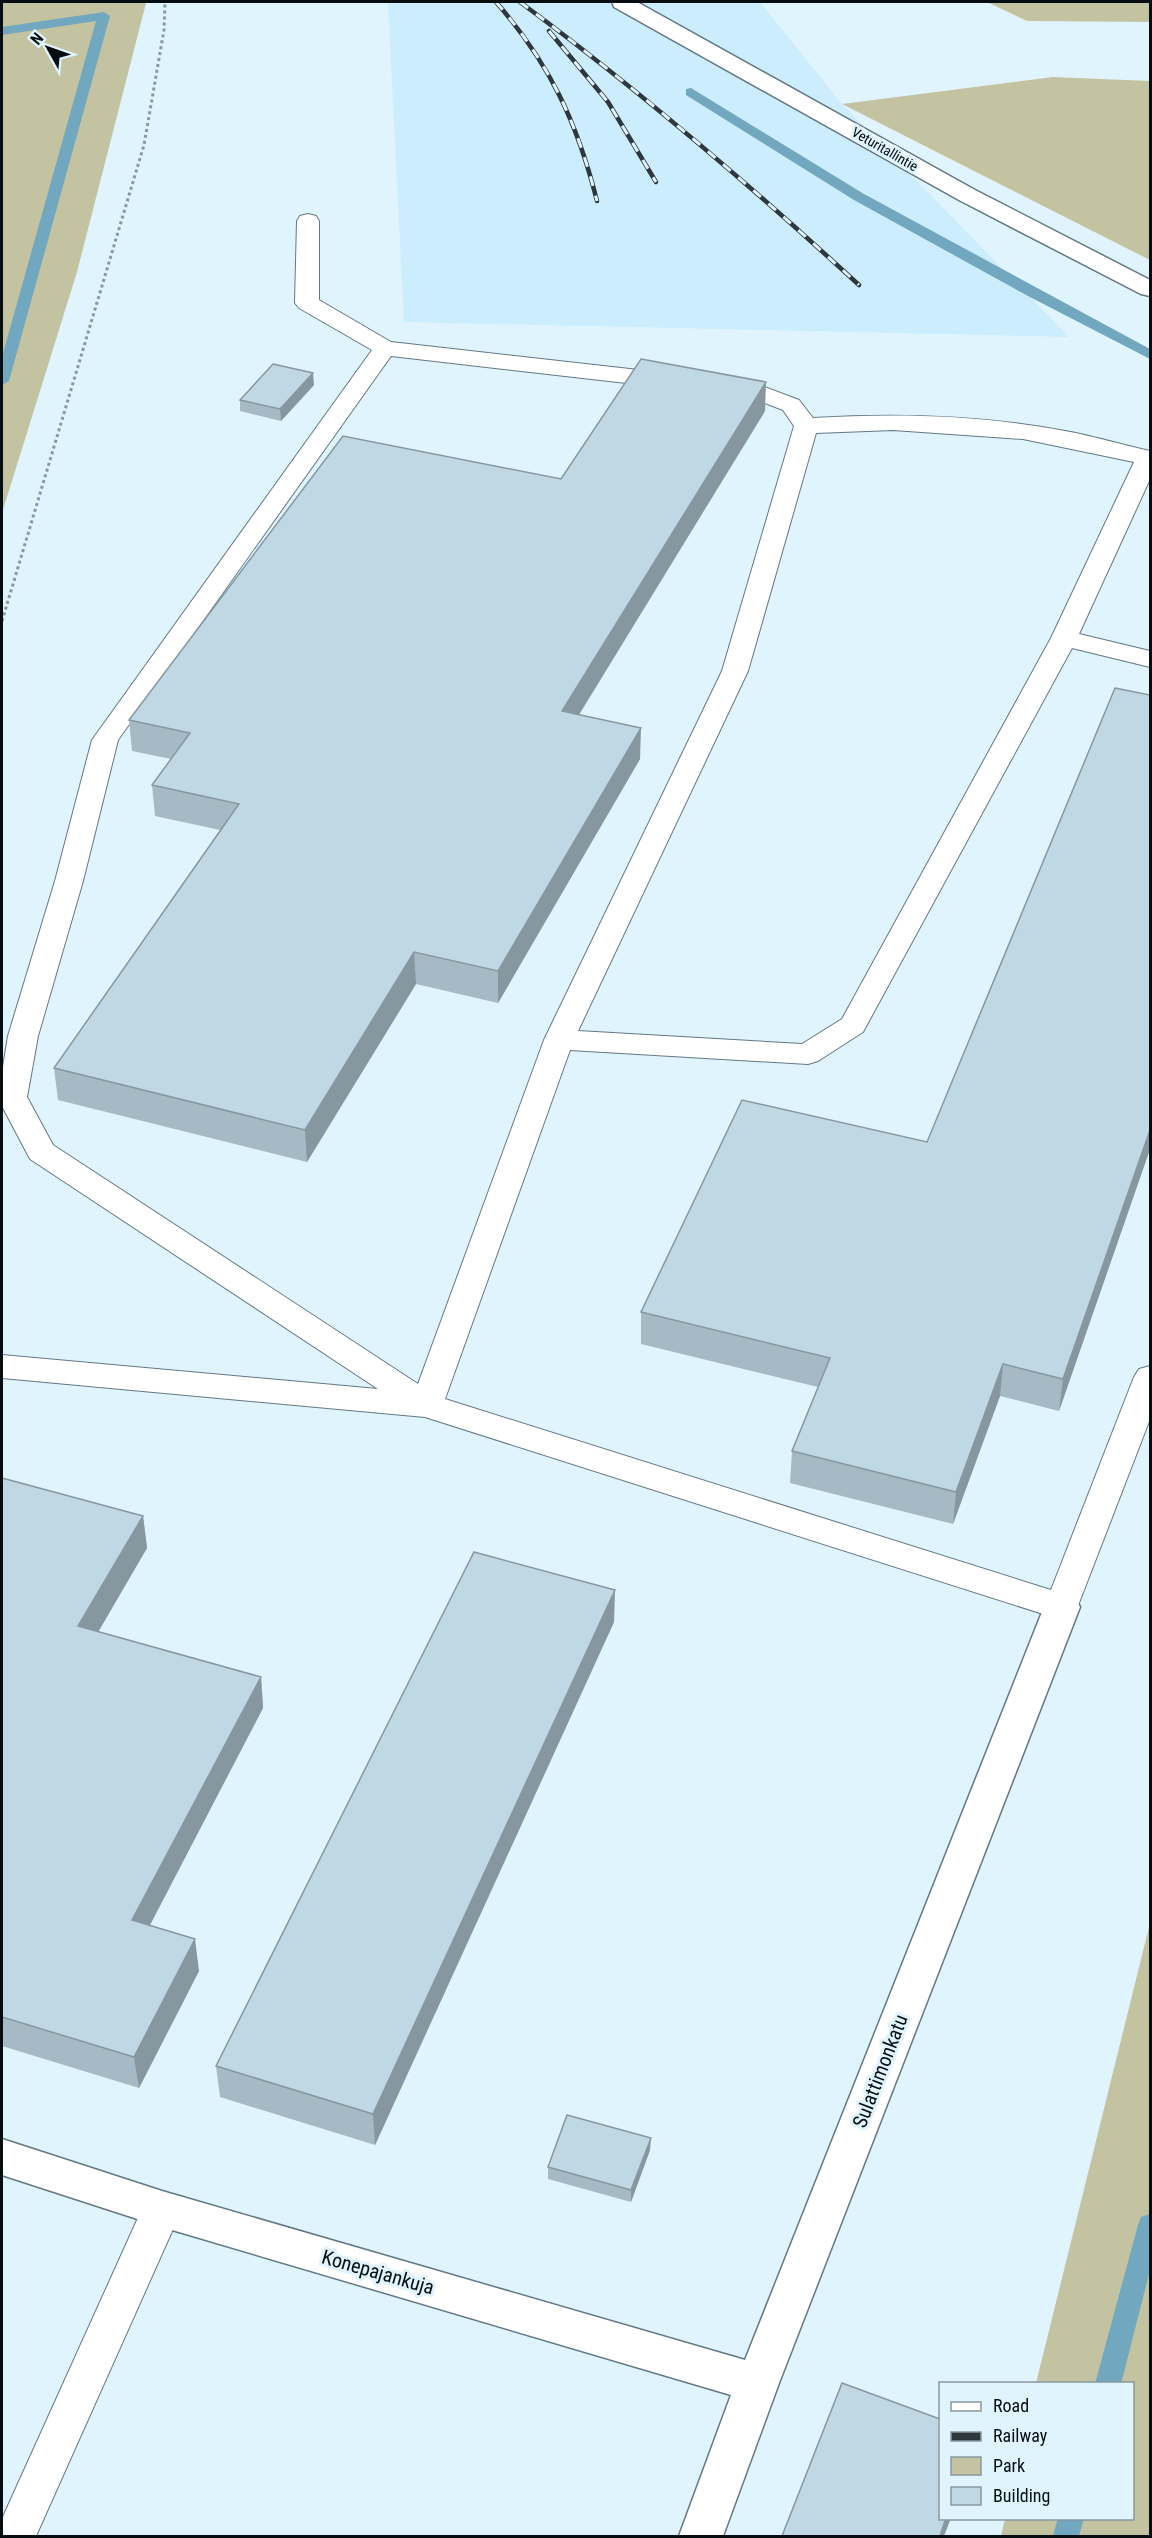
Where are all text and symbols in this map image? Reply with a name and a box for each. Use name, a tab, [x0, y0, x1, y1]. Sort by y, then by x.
north arrow	[18, 18, 78, 78]
text: N	[26, 29, 47, 49]
street label: Veturitallintie	[849, 124, 921, 175]
street label: Sulattimonkatu	[847, 2011, 913, 2131]
street label: Konepajankuja	[319, 2245, 437, 2299]
legend	[939, 2382, 1134, 2520]
text: Road	[993, 2395, 1029, 2416]
text: Railway	[993, 2425, 1048, 2446]
text: Park	[993, 2455, 1025, 2476]
text: Building	[993, 2485, 1050, 2506]

